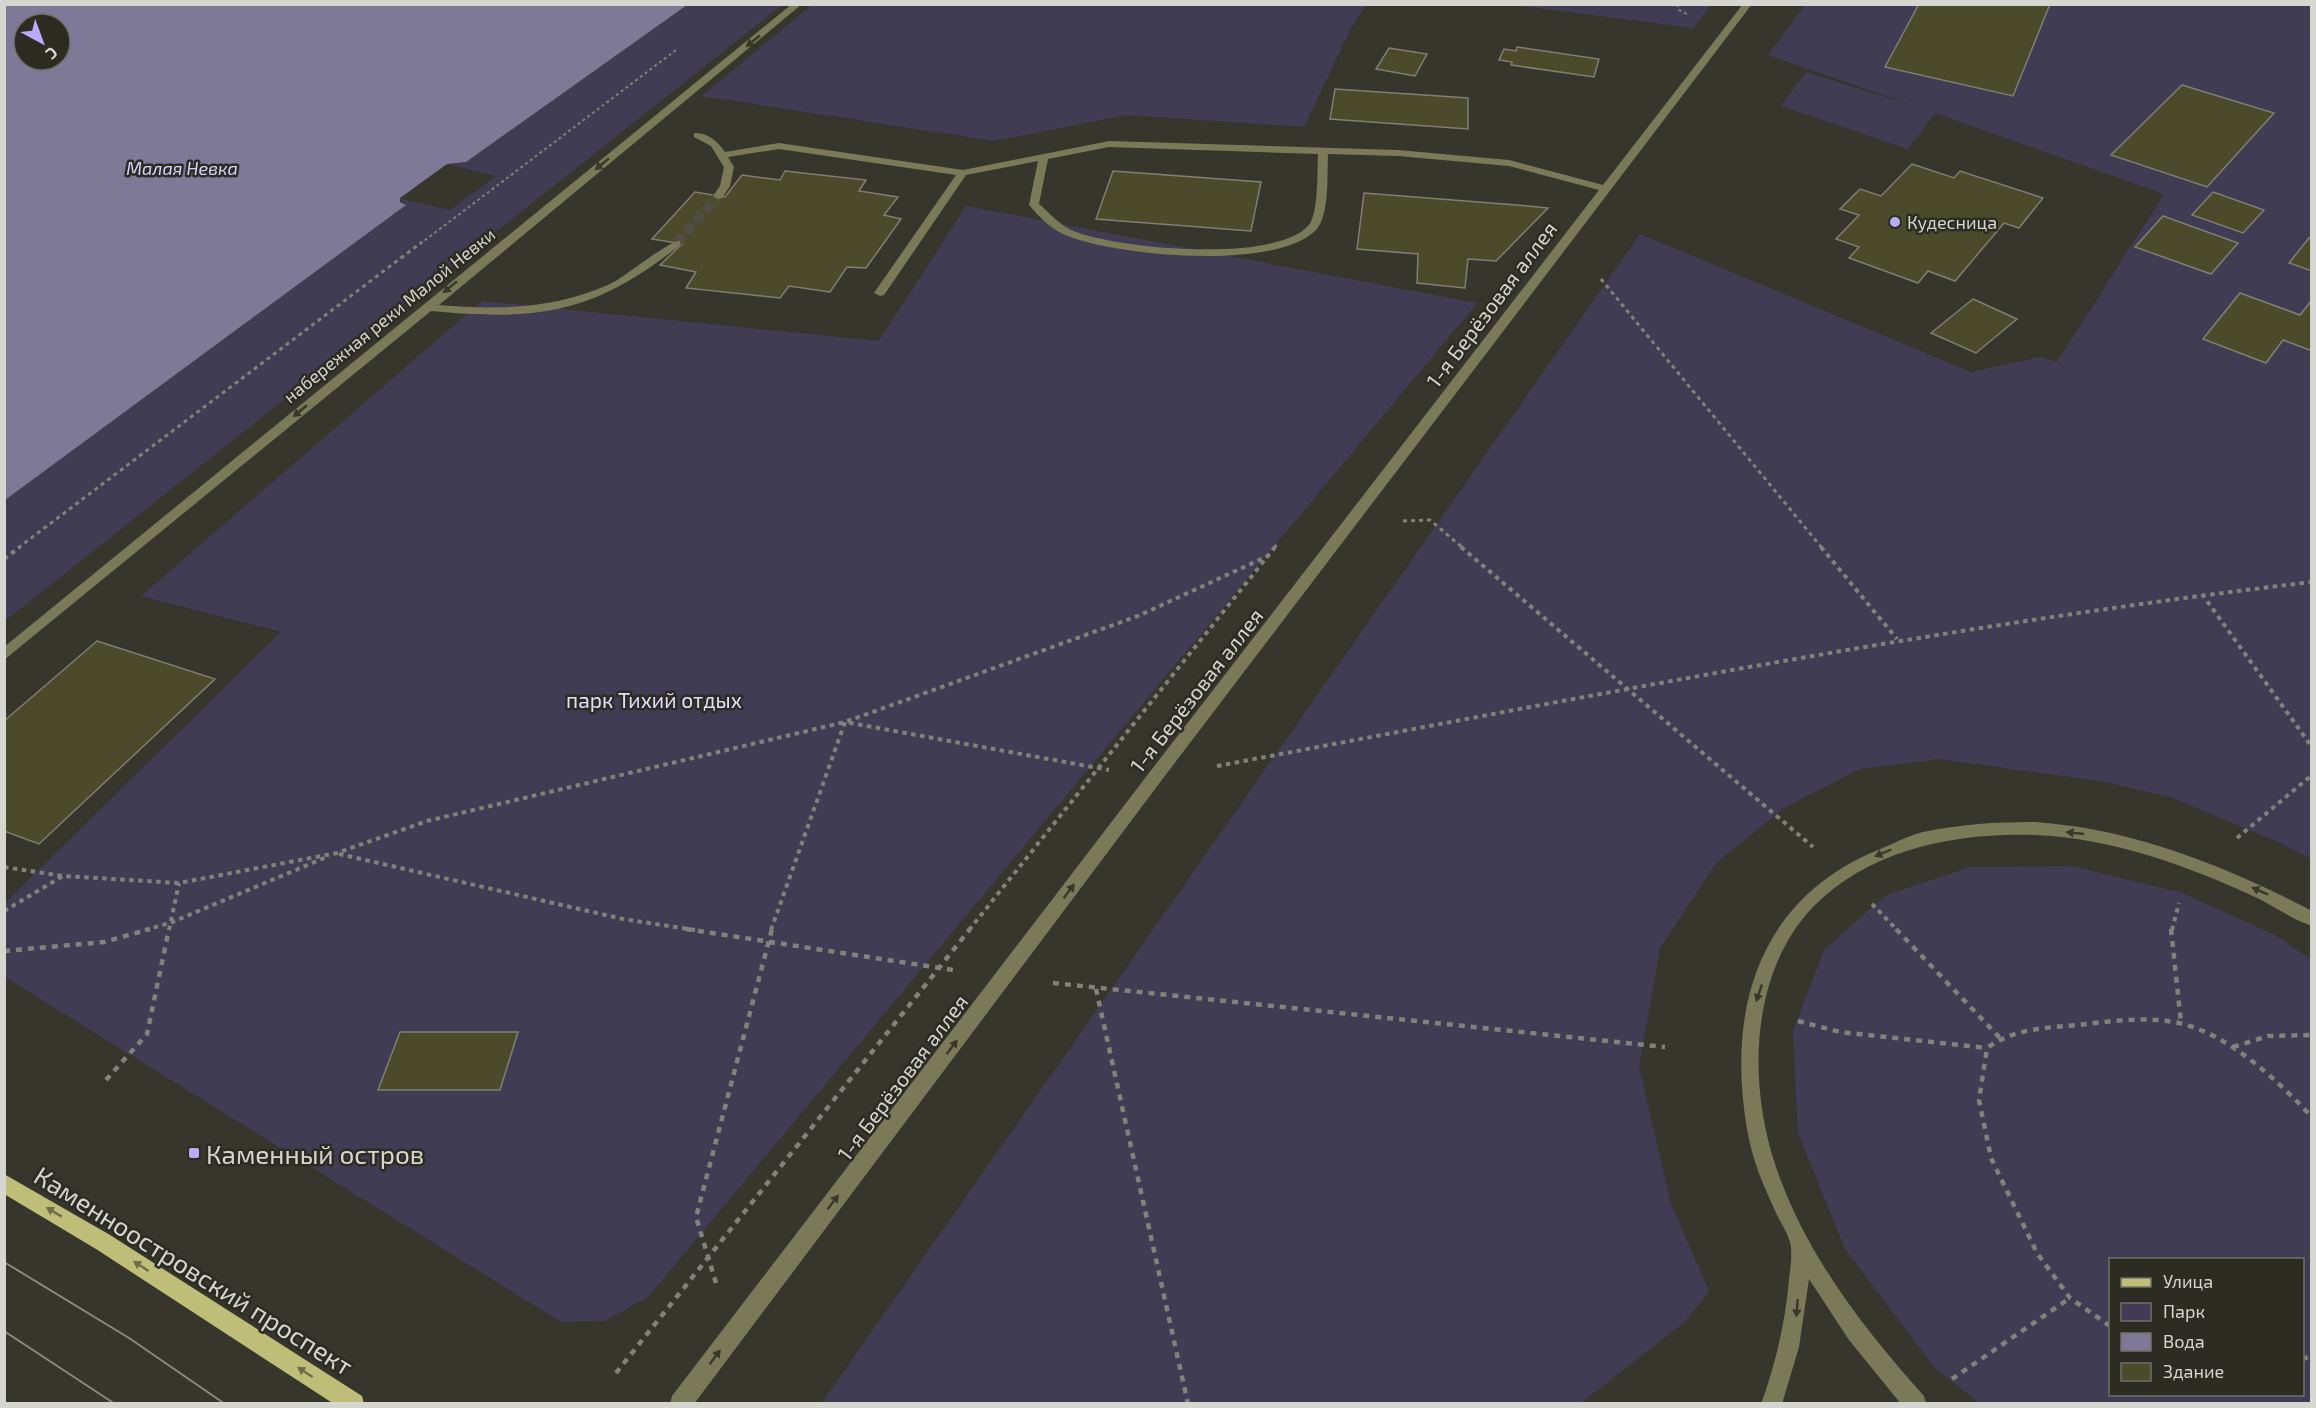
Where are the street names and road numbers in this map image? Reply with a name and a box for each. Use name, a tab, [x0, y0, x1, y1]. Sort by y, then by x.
street label: 1-я Берёзовая аллея	[1421, 216, 1561, 392]
street label: набережная реки Малой Невки	[279, 223, 499, 407]
street label: 1-я Берёзовая аллея	[1124, 603, 1268, 777]
street label: 1-я Берёзовая аллея	[832, 989, 972, 1165]
street label: Каменноостровский проспект	[29, 1159, 359, 1381]

